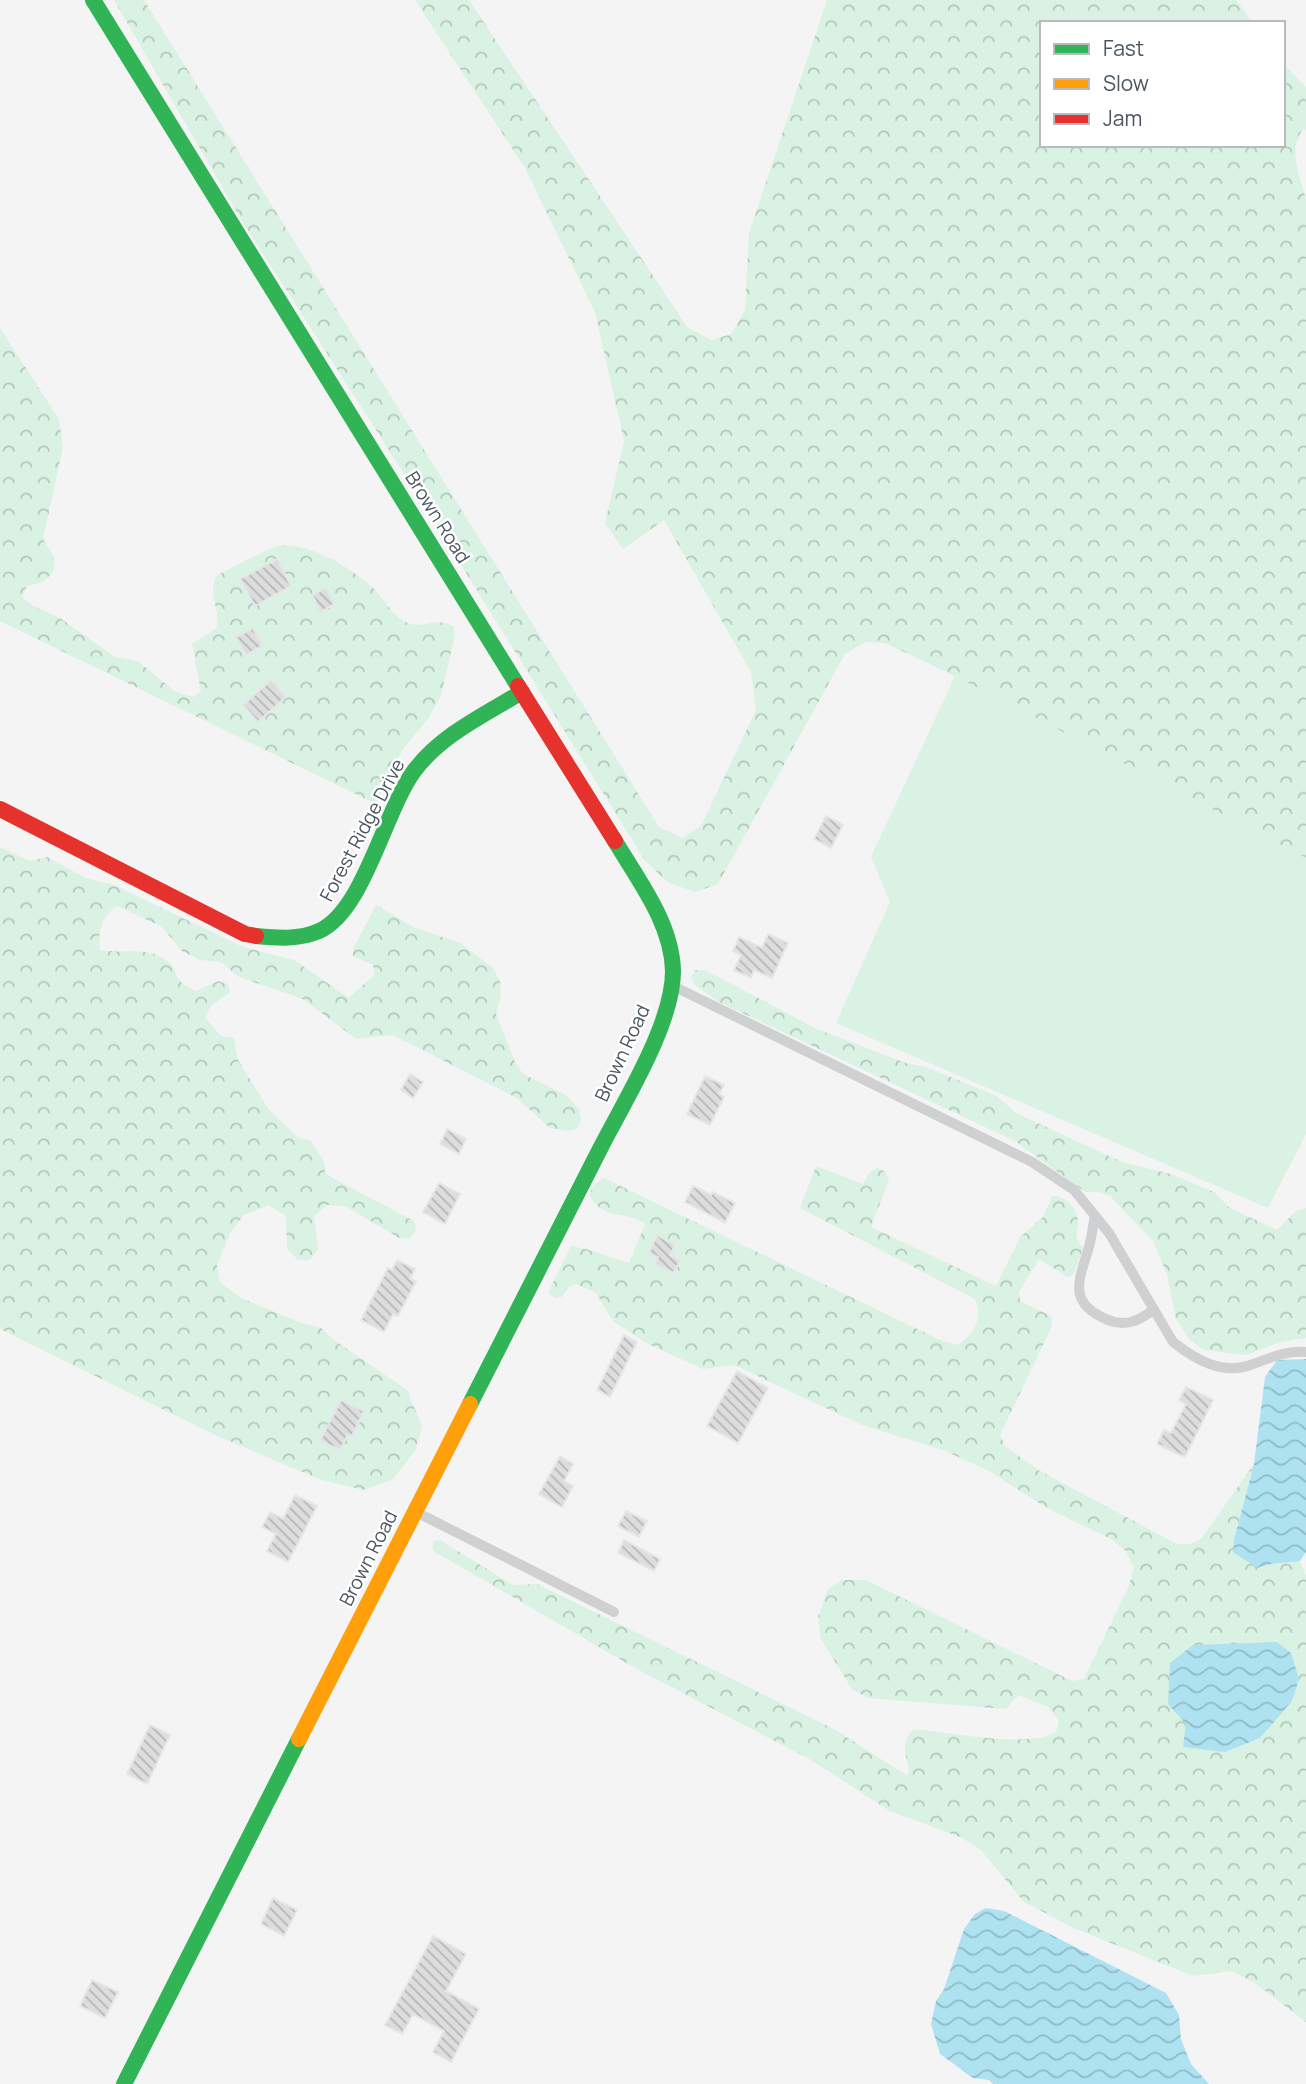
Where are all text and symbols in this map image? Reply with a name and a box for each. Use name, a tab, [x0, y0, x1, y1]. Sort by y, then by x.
legend	[1040, 21, 1285, 147]
text: Fast	[1103, 34, 1144, 62]
text: Slow	[1103, 69, 1149, 97]
text: Jam	[1103, 104, 1142, 132]
street label: Brown Road	[399, 466, 477, 568]
street label: Forest Ridge Drive	[313, 754, 411, 906]
street label: Brown Road	[588, 1000, 656, 1106]
street label: Brown Road	[333, 1506, 403, 1610]

